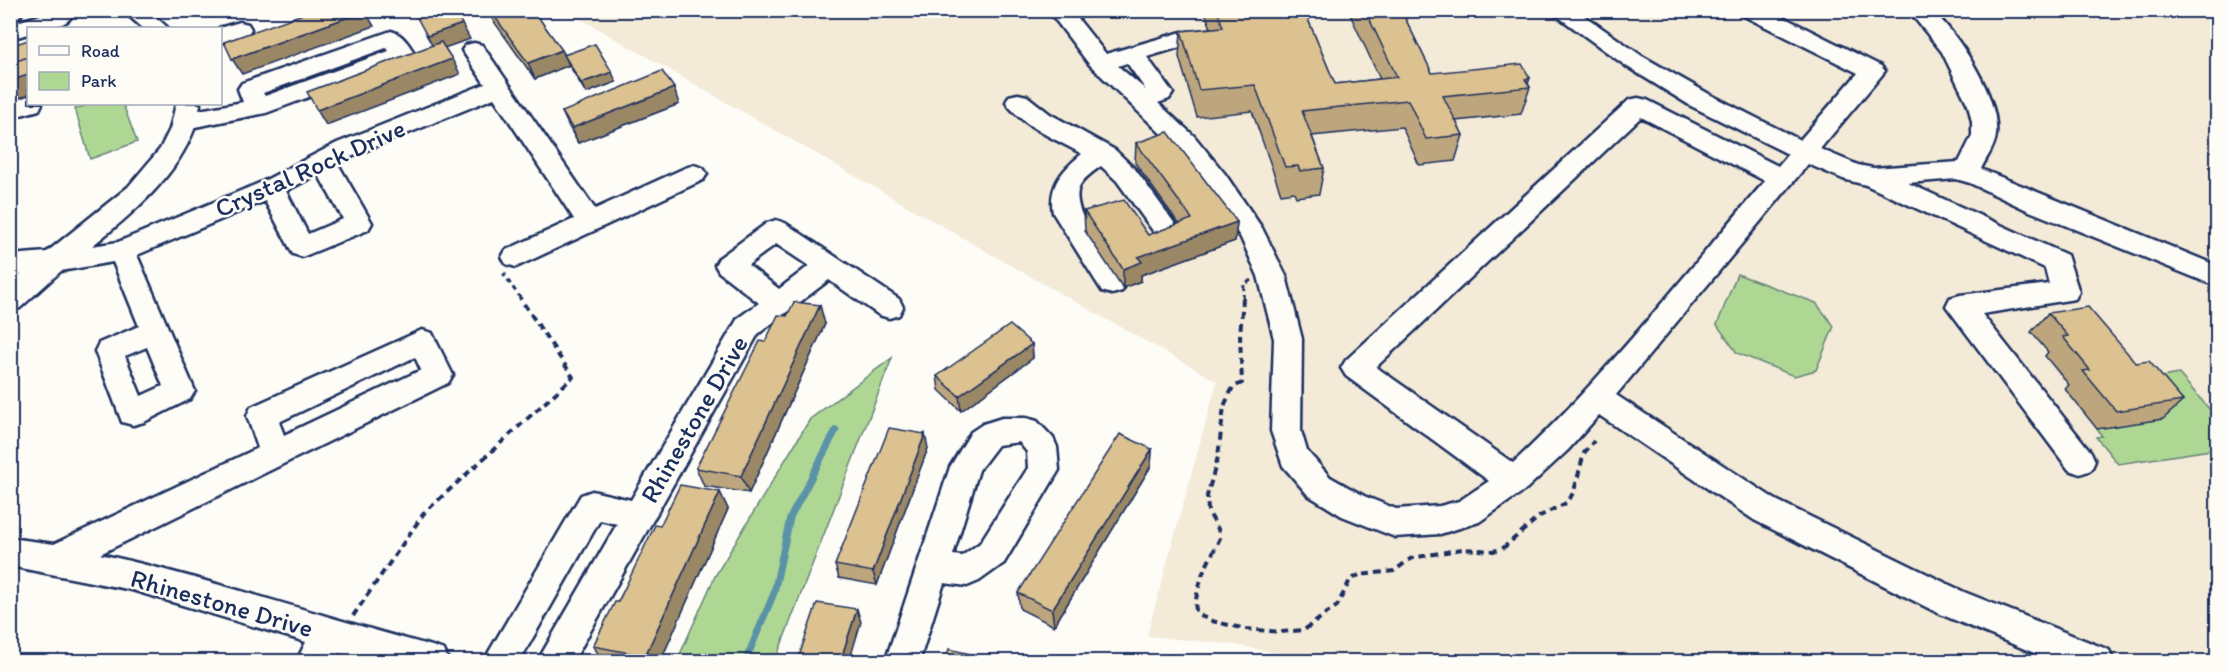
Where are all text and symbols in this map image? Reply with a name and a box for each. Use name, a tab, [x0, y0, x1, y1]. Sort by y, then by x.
legend	[27, 27, 222, 105]
text: Road	[81, 40, 120, 62]
text: Park	[81, 70, 116, 92]
street label: Crystal Rock Drive	[210, 112, 410, 224]
street label: Rhinestone Drive	[633, 330, 755, 508]
street label: Rhinestone Drive	[127, 562, 317, 644]

